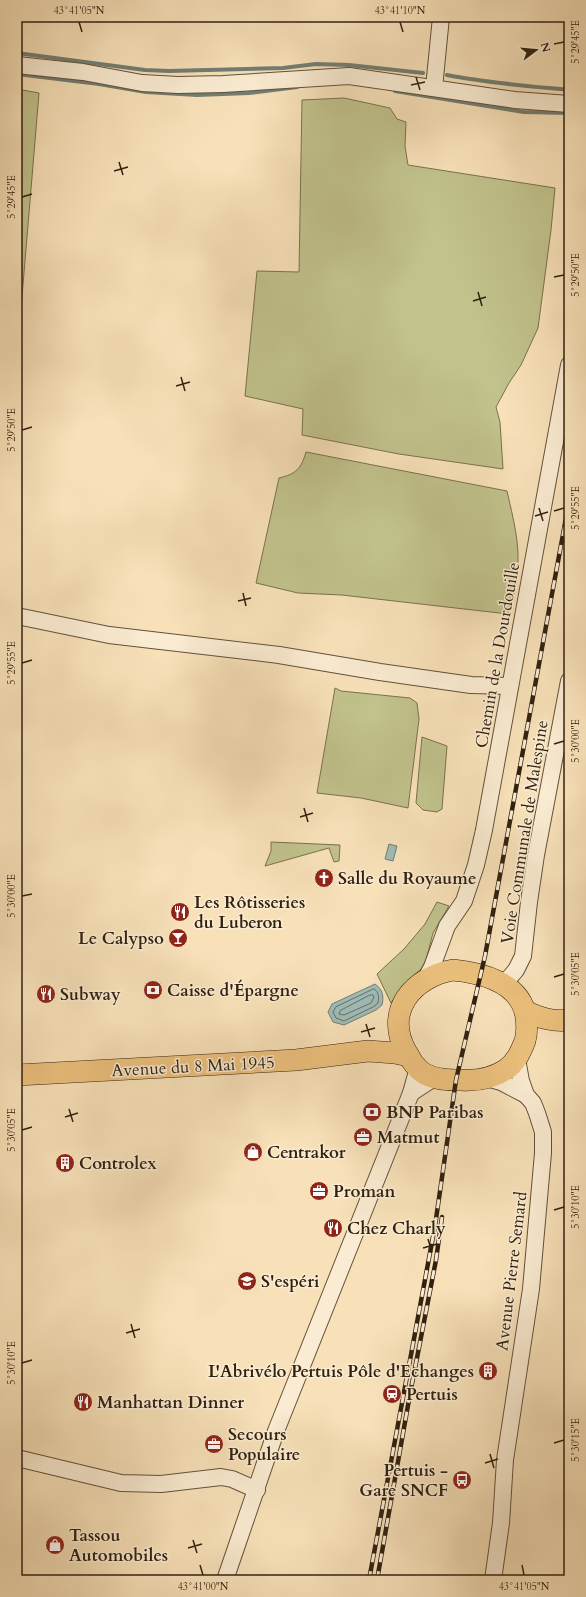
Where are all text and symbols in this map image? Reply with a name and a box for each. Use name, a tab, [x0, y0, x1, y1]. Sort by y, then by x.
text: 43°41'05"N	[54, 4, 105, 18]
text: 43°41'10"N	[375, 4, 426, 18]
text: 5°29'45"E	[569, 20, 583, 64]
north arrow	[516, 30, 556, 70]
text: N	[537, 41, 554, 54]
text: 5°29'45"E	[5, 175, 19, 219]
text: 5°29'50"E	[569, 253, 583, 297]
text: 5°29'50"E	[5, 408, 19, 452]
text: 5°29'55"E	[569, 486, 583, 530]
street label: Chemin de la Dourdouille	[470, 560, 525, 750]
text: 5°29'55"E	[5, 641, 19, 685]
street label: Voie Communale de Malespine	[495, 719, 554, 946]
text: 5°30'00"E	[569, 719, 583, 763]
church icon: Salle du Royaume	[313, 867, 335, 889]
place label: Salle du Royaume	[338, 867, 476, 890]
text: 5°30'00"E	[5, 874, 19, 918]
place label: Les Rôtisseries du Luberon	[194, 891, 305, 934]
restaurant icon: Les Rôtisseries du Luberon	[169, 901, 191, 923]
place label: Le Calypso	[78, 927, 164, 950]
bar icon: Le Calypso	[167, 927, 189, 949]
text: 5°30'05"E	[569, 952, 583, 996]
bank icon: Caisse d'Épargne	[142, 979, 164, 1001]
place label: Caisse d'Épargne	[167, 979, 299, 1002]
restaurant icon: Subway	[35, 983, 57, 1005]
place label: Subway	[60, 983, 121, 1006]
street label: Avenue du 8 Mai 1945	[111, 1051, 275, 1082]
bank icon: BNP Paribas	[361, 1101, 383, 1123]
place label: BNP Paribas	[386, 1101, 484, 1124]
text: 5°30'05"E	[5, 1108, 19, 1152]
office icon: Matmut	[352, 1126, 374, 1148]
place label: Matmut	[377, 1126, 439, 1149]
shop icon: Centrakor	[242, 1141, 264, 1163]
place label: Centrakor	[267, 1141, 346, 1164]
building icon: Controlex	[54, 1152, 76, 1174]
place label: Controlex	[79, 1152, 157, 1175]
office icon: Proman	[308, 1180, 330, 1202]
place label: Proman	[333, 1180, 395, 1203]
text: 5°30'10"E	[569, 1185, 583, 1229]
street label: Avenue Pierre Semard	[490, 1190, 533, 1352]
restaurant icon: Chez Charly	[322, 1217, 344, 1239]
place label: Chez Charly	[347, 1217, 446, 1240]
school or university icon: S'espéri	[236, 1270, 258, 1292]
place label: S'espéri	[261, 1270, 320, 1293]
text: 5°30'10"E	[5, 1341, 19, 1385]
place label: L'Abrivélo Pertuis Pôle d'Echanges	[208, 1360, 474, 1383]
building icon: L'Abrivélo Pertuis Pôle d'Echanges	[477, 1360, 499, 1382]
station icon: Pertuis	[381, 1383, 403, 1405]
place label: Pertuis	[406, 1383, 458, 1406]
restaurant icon: Manhattan Dinner	[72, 1391, 94, 1413]
place label: Manhattan Dinner	[97, 1391, 244, 1414]
text: 5°30'15"E	[569, 1418, 583, 1462]
place label: Secours Populaire	[228, 1423, 300, 1466]
office icon: Secours Populaire	[203, 1433, 225, 1455]
place label: Pertuis - Gare SNCF	[359, 1459, 448, 1502]
bus stop icon: Pertuis - Gare SNCF	[451, 1469, 473, 1491]
place label: Tassou Automobiles	[69, 1524, 168, 1567]
shop icon: Tassou Automobiles	[44, 1534, 66, 1556]
text: 43°41'00"N	[178, 1580, 229, 1594]
text: 43°41'05"N	[499, 1580, 550, 1594]

